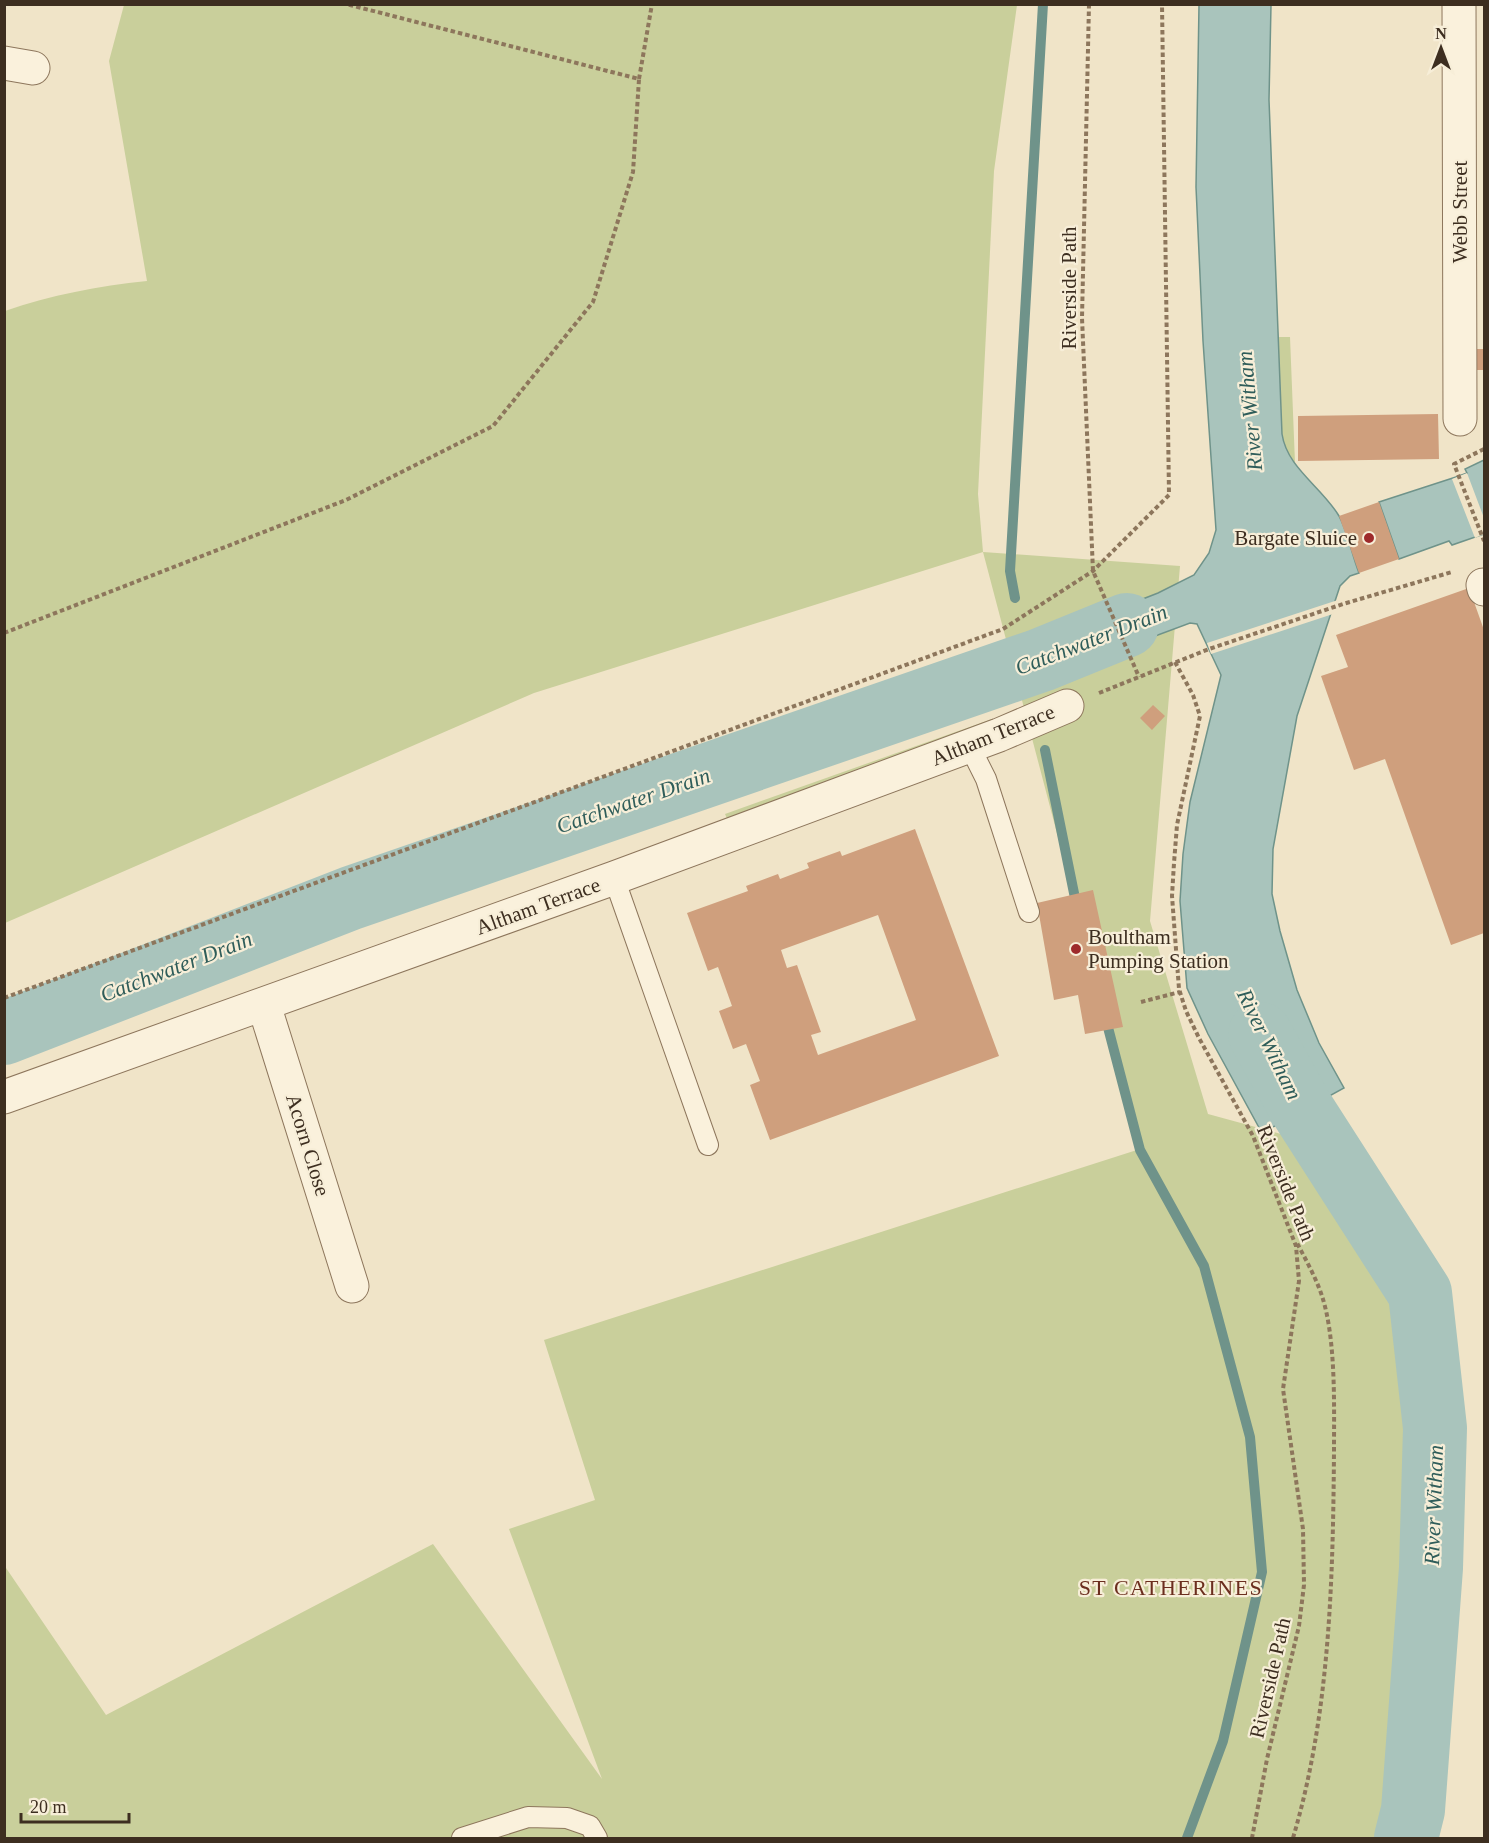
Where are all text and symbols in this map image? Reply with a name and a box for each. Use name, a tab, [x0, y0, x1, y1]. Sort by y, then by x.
north arrow	[1411, 18, 1471, 78]
text: N	[1435, 25, 1447, 42]
street label: Webb Street	[1448, 160, 1472, 263]
street label: Riverside Path	[1057, 226, 1081, 350]
water label: River Witham	[1232, 350, 1267, 473]
place label: Bargate Sluice	[1234, 526, 1357, 550]
marker: Bargate Sluice	[1362, 531, 1376, 545]
water label: Catchwater Drain	[1012, 599, 1171, 680]
street label: Altham Terrace	[928, 699, 1058, 771]
water label: Catchwater Drain	[553, 762, 713, 838]
street label: Altham Terrace	[473, 872, 603, 940]
place label: Boultham Pumping Station	[1088, 925, 1229, 973]
water label: Catchwater Drain	[97, 926, 256, 1007]
marker: Boultham Pumping Station	[1069, 942, 1083, 956]
water label: River Witham	[1231, 984, 1307, 1104]
street label: Acorn Close	[281, 1091, 335, 1199]
street label: Riverside Path	[1252, 1121, 1320, 1245]
water label: River Witham	[1419, 1444, 1448, 1567]
district label: ST CATHERINES	[1079, 1575, 1263, 1600]
street label: Riverside Path	[1244, 1615, 1296, 1741]
scale bar	[21, 1786, 129, 1824]
text: 20 m	[30, 1797, 67, 1817]

